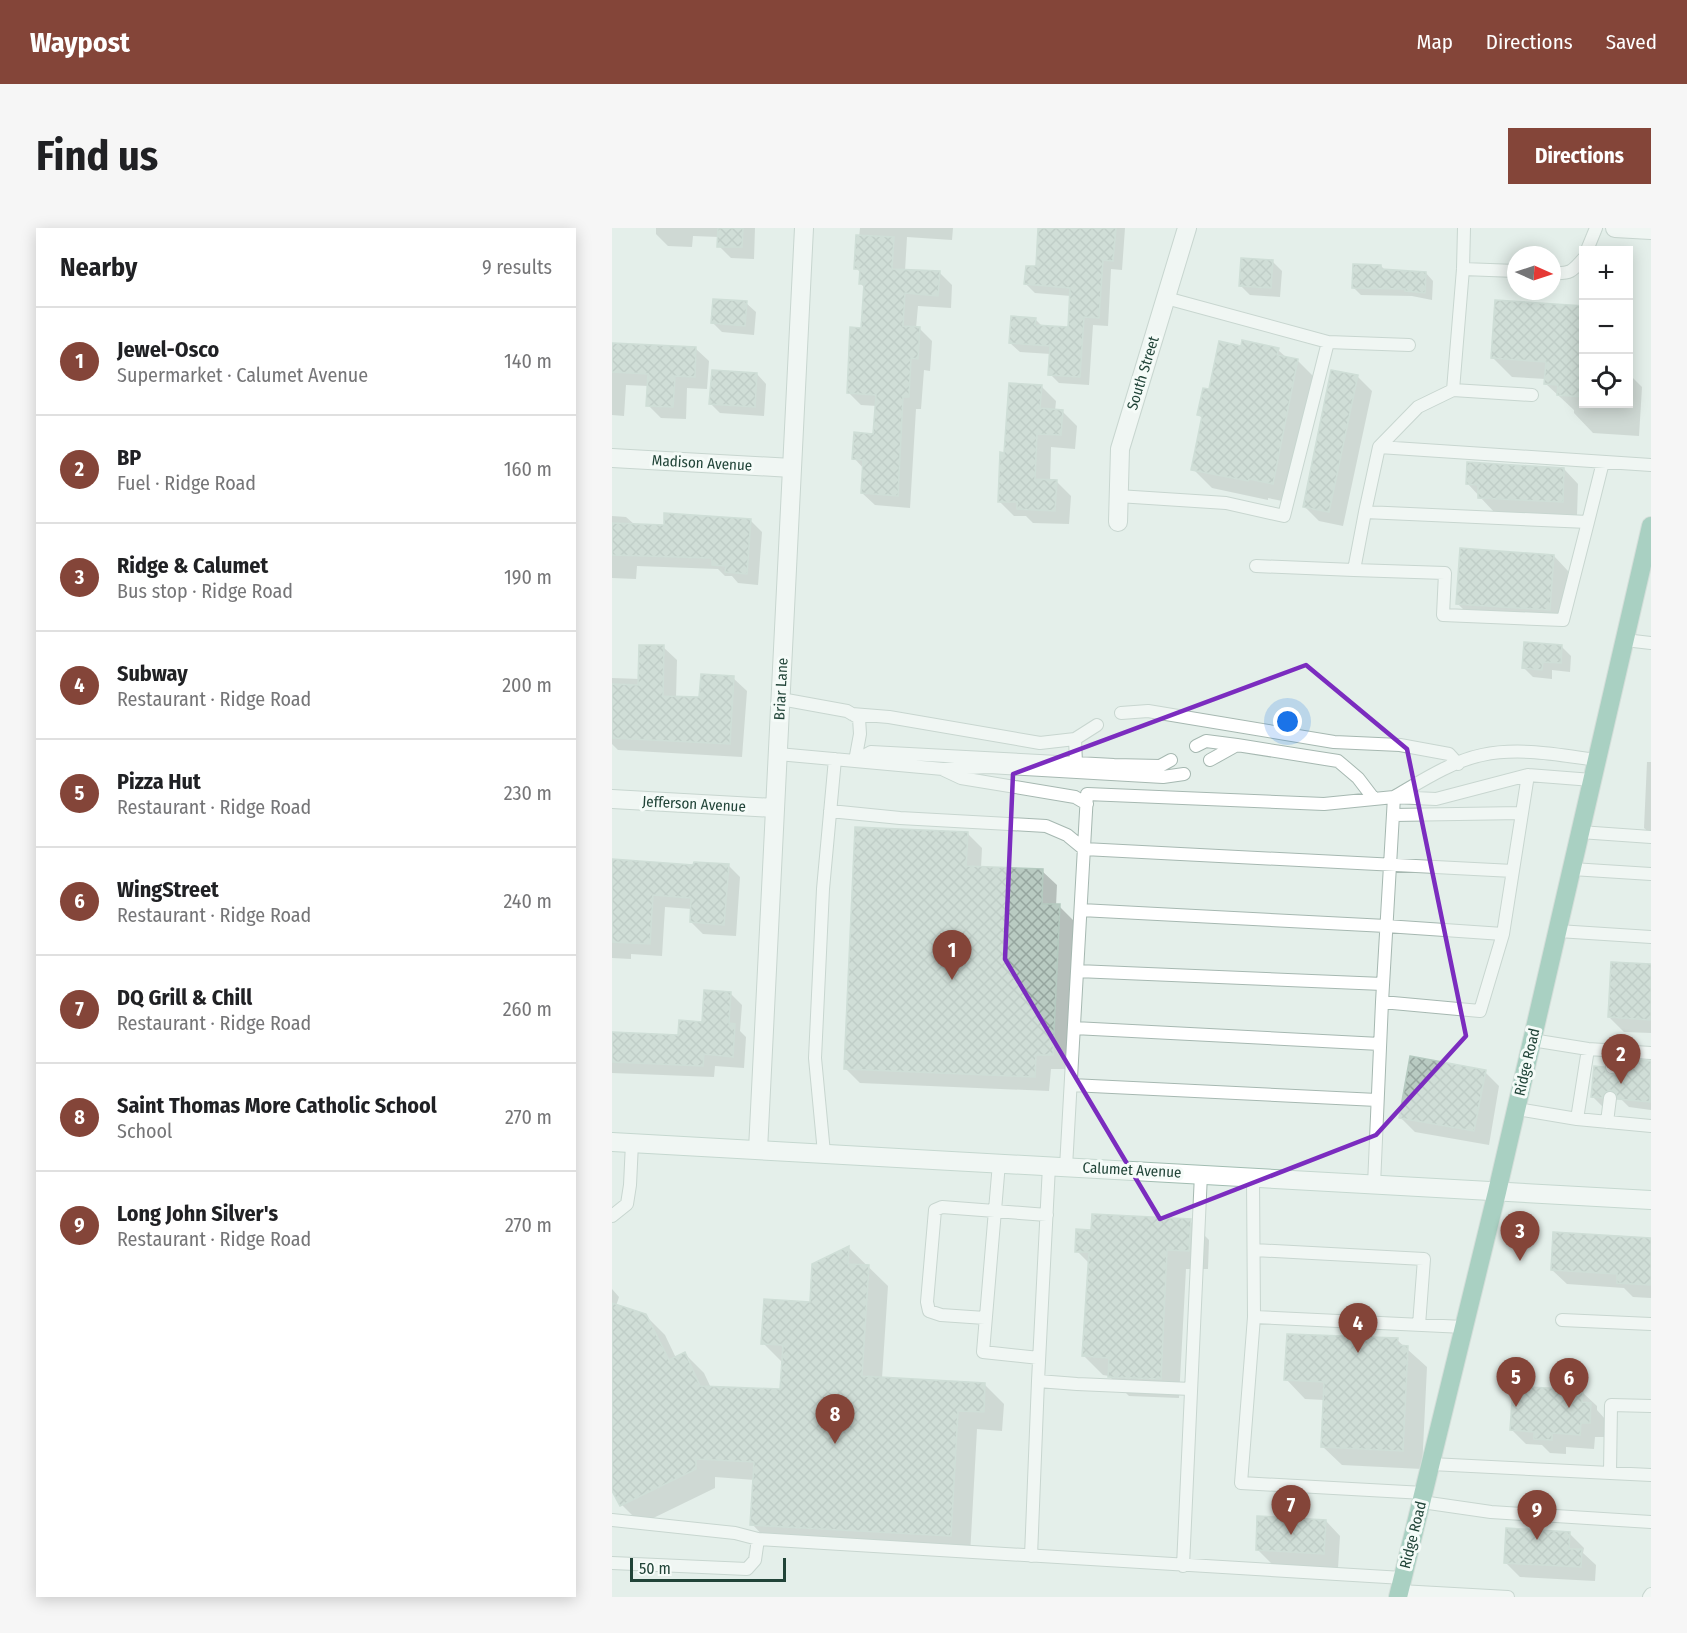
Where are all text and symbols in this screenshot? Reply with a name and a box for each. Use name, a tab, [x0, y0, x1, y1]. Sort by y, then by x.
text: Waypost	[30, 26, 130, 59]
text: Map	[1416, 29, 1453, 55]
text: Directions	[1486, 29, 1573, 55]
text: Saved	[1606, 29, 1657, 55]
button: Directions	[1508, 128, 1651, 184]
text: Find us	[36, 131, 158, 181]
north arrow	[1507, 246, 1561, 300]
map controls	[1579, 246, 1633, 408]
button: +	[1579, 246, 1633, 300]
text: Nearby	[60, 252, 137, 283]
text: 9 results	[482, 255, 552, 279]
button: −	[1579, 300, 1633, 354]
street label: South Street	[1123, 334, 1163, 412]
text: Jewel-Osco	[117, 336, 219, 363]
text: 1	[75, 349, 84, 373]
text: 140 m	[504, 349, 552, 373]
button: locate	[1579, 354, 1633, 408]
text: Supermarket · Calumet Avenue	[117, 363, 368, 387]
text: BP	[117, 444, 141, 471]
street label: Madison Avenue	[651, 451, 753, 475]
text: 2	[75, 457, 84, 481]
text: 160 m	[504, 457, 552, 481]
text: Fuel · Ridge Road	[117, 471, 256, 495]
text: Ridge & Calumet	[117, 552, 268, 579]
text: 3	[75, 565, 84, 589]
text: 190 m	[504, 565, 552, 589]
text: Bus stop · Ridge Road	[117, 579, 293, 603]
street label: Briar Lane	[770, 657, 792, 721]
text: Subway	[117, 660, 188, 687]
text: 4	[74, 673, 85, 697]
text: 200 m	[502, 673, 552, 697]
text: Restaurant · Ridge Road	[117, 687, 311, 711]
your location	[1273, 707, 1302, 736]
text: Pizza Hut	[117, 768, 201, 795]
text: 5	[75, 781, 84, 805]
text: 230 m	[504, 781, 552, 805]
street label: Jefferson Avenue	[642, 792, 746, 816]
text: Restaurant · Ridge Road	[117, 795, 311, 819]
text: WingStreet	[117, 876, 219, 903]
text: 6	[74, 889, 85, 913]
text: 240 m	[503, 889, 552, 913]
text: Restaurant · Ridge Road	[117, 903, 311, 927]
pin: 1	[932, 930, 972, 980]
text: DQ Grill & Chill	[117, 984, 252, 1011]
text: 7	[75, 997, 84, 1021]
text: 260 m	[503, 997, 552, 1021]
text: Restaurant · Ridge Road	[117, 1011, 311, 1035]
street label: Ridge Road	[1510, 1026, 1544, 1098]
pin: 2	[1602, 1034, 1640, 1084]
text: Saint Thomas More Catholic School	[117, 1092, 437, 1119]
text: 8	[74, 1105, 85, 1129]
text: 270 m	[505, 1105, 552, 1129]
text: School	[117, 1119, 172, 1143]
street label: Calumet Avenue	[1082, 1158, 1182, 1182]
text: Long John Silver's	[117, 1200, 278, 1227]
pin: 3	[1500, 1212, 1540, 1261]
text: 9	[74, 1213, 85, 1237]
text: 270 m	[505, 1213, 552, 1237]
text: Restaurant · Ridge Road	[117, 1227, 311, 1251]
pin: 4	[1338, 1304, 1378, 1353]
pin: 5	[1496, 1358, 1536, 1407]
pin: 6	[1550, 1358, 1588, 1408]
pin: 8	[816, 1394, 854, 1444]
pin: 7	[1272, 1486, 1310, 1535]
pin: 9	[1518, 1490, 1556, 1540]
street label: Ridge Road	[1396, 1499, 1430, 1571]
scale bar	[630, 1555, 786, 1582]
text: 50 m	[639, 1559, 671, 1578]

